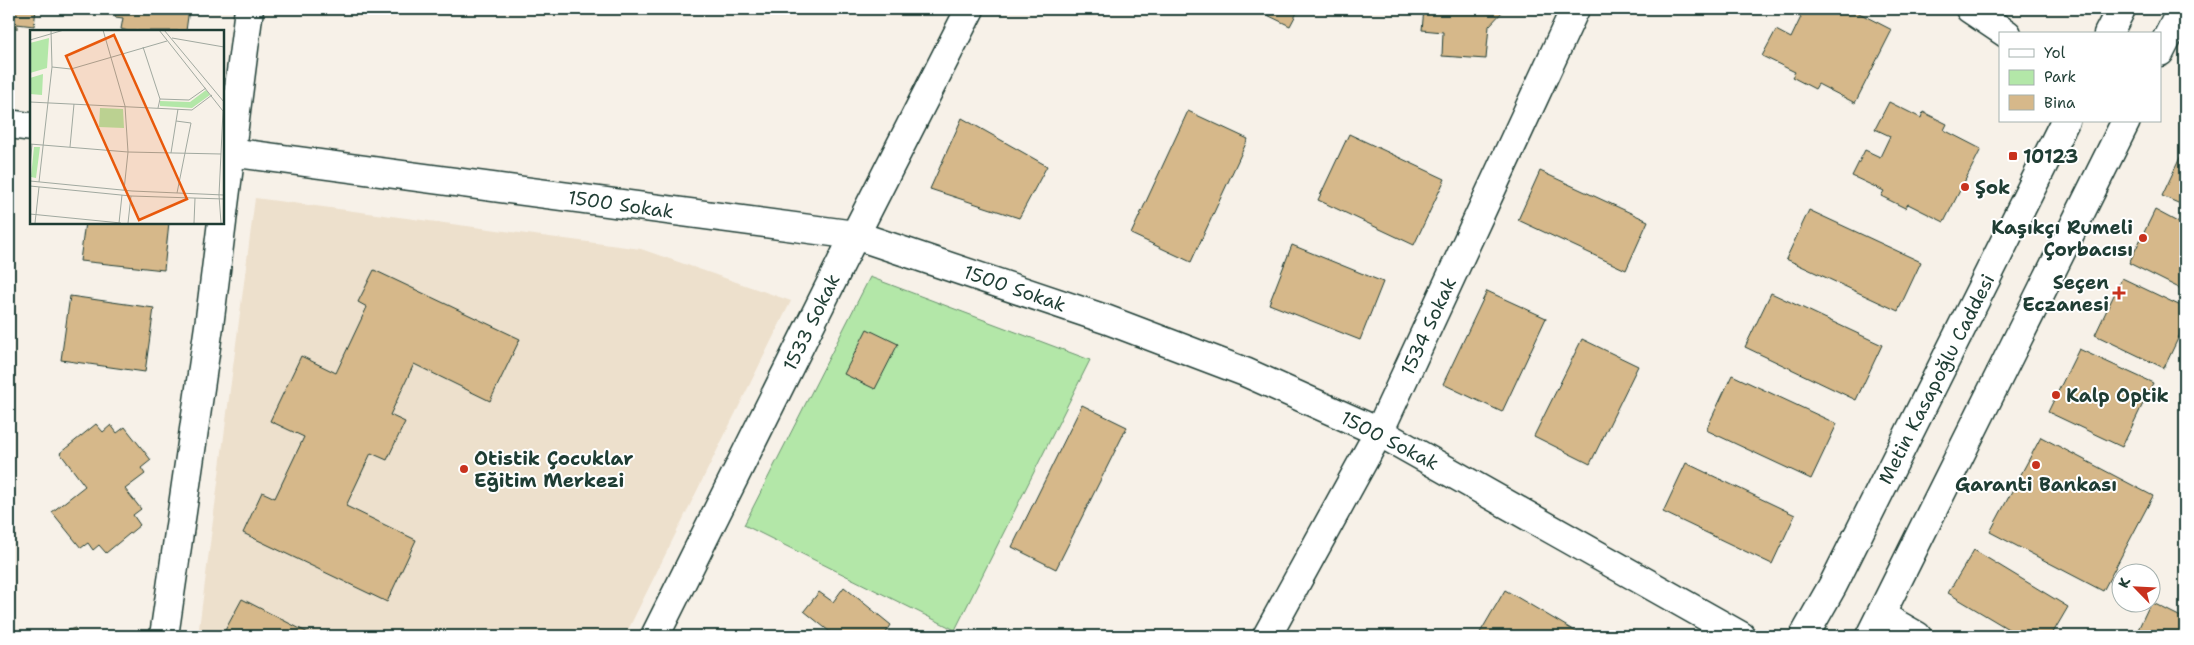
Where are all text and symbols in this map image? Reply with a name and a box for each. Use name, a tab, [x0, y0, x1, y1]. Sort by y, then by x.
inset map	[30, 30, 224, 224]
legend	[1999, 32, 2162, 122]
text: Yol	[2044, 43, 2066, 63]
text: Park	[2044, 67, 2076, 87]
text: Bina	[2044, 93, 2076, 113]
place label: 10123	[2023, 144, 2078, 169]
marker: 10123	[2007, 150, 2019, 162]
place label: Şok	[1975, 175, 2010, 200]
marker: Şok	[1959, 181, 1971, 193]
street label: 1500 Sokak	[566, 185, 676, 224]
place label: Kaşıkçı Rumeli Çorbacısı	[1991, 215, 2133, 262]
marker: Kaşıkçı Rumeli Çorbacısı	[2137, 232, 2149, 244]
street label: 1500 Sokak	[960, 259, 1069, 318]
street label: 1533 Sokak	[777, 269, 846, 375]
street label: Metin Kasapoğlu Caddesi	[1873, 270, 2000, 489]
place label: Seçen Eczanesi	[2022, 270, 2109, 317]
street label: 1534 Sokak	[1395, 273, 1462, 379]
marker: Seçen Eczanesi	[2113, 287, 2125, 299]
place label: Kalp Optik	[2066, 383, 2169, 408]
marker: Kalp Optik	[2050, 389, 2062, 401]
street label: 1500 Sokak	[1337, 405, 1443, 476]
place label: Otistik Çocuklar Eğitim Merkezi	[474, 446, 633, 493]
marker: Garanti Bankası	[2030, 459, 2042, 471]
marker: Otistik Çocuklar Eğitim Merkezi	[458, 463, 470, 475]
place label: Garanti Bankası	[1955, 472, 2117, 497]
north arrow	[2112, 562, 2162, 612]
text: K	[2114, 574, 2134, 591]

